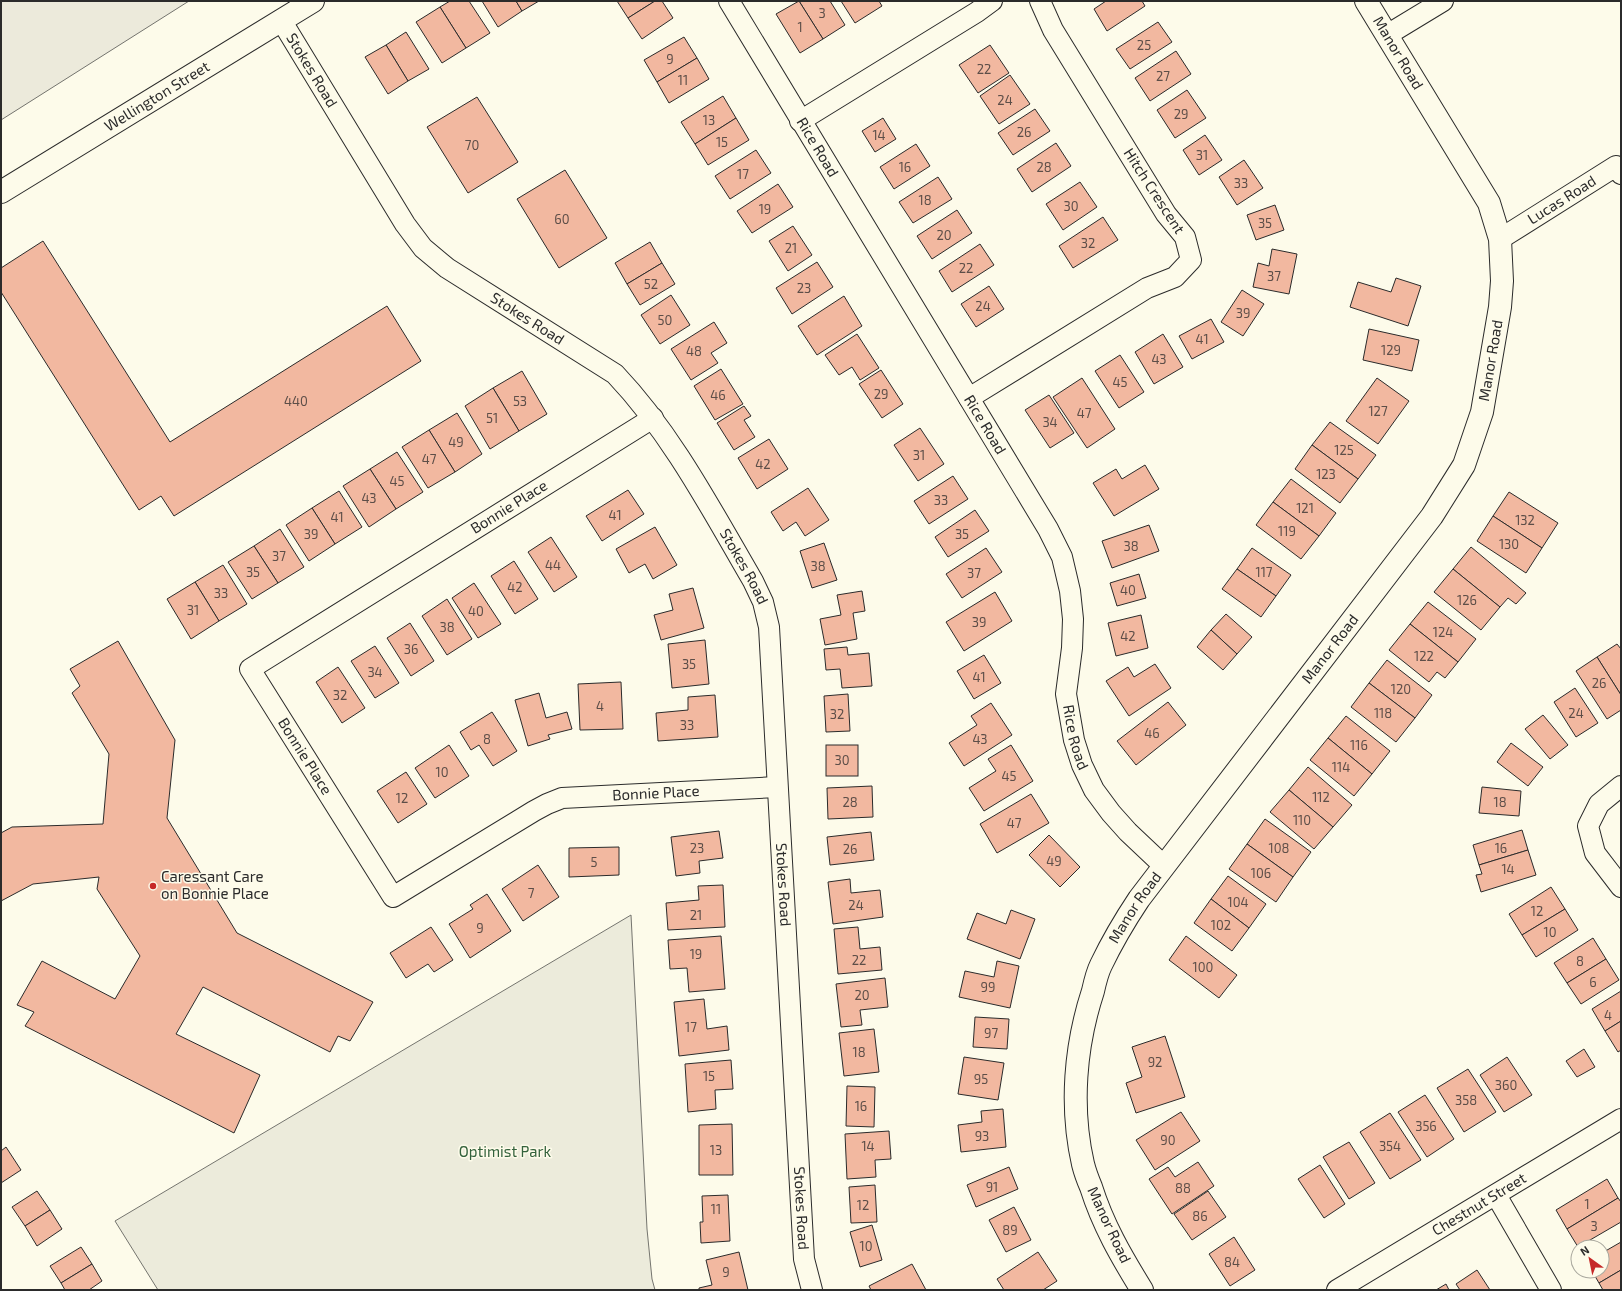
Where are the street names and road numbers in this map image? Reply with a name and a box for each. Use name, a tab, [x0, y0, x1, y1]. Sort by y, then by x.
street label: Manor Road	[1370, 13, 1428, 92]
street label: Stokes Road	[283, 29, 342, 110]
street label: Wellington Street	[101, 56, 213, 135]
street label: Rice Road	[793, 114, 843, 180]
street label: Hitch Crescent	[1120, 144, 1189, 237]
street label: Lucas Road	[1524, 171, 1599, 228]
street label: Stokes Road	[488, 288, 568, 348]
street label: Manor Road	[1474, 318, 1506, 402]
street label: Rice Road	[961, 391, 1011, 457]
street label: Bonnie Place	[467, 475, 550, 537]
street label: Stokes Road	[717, 525, 773, 607]
street label: Manor Road	[1297, 610, 1362, 687]
street label: Rice Road	[1060, 703, 1093, 773]
street label: Bonnie Place	[275, 714, 337, 798]
street label: Bonnie Place	[612, 781, 700, 803]
street label: Stokes Road	[773, 842, 796, 927]
street label: Manor Road	[1104, 868, 1165, 946]
street label: Stokes Road	[791, 1166, 813, 1250]
street label: Chestnut Street	[1428, 1168, 1529, 1239]
street label: Manor Road	[1084, 1184, 1135, 1266]

